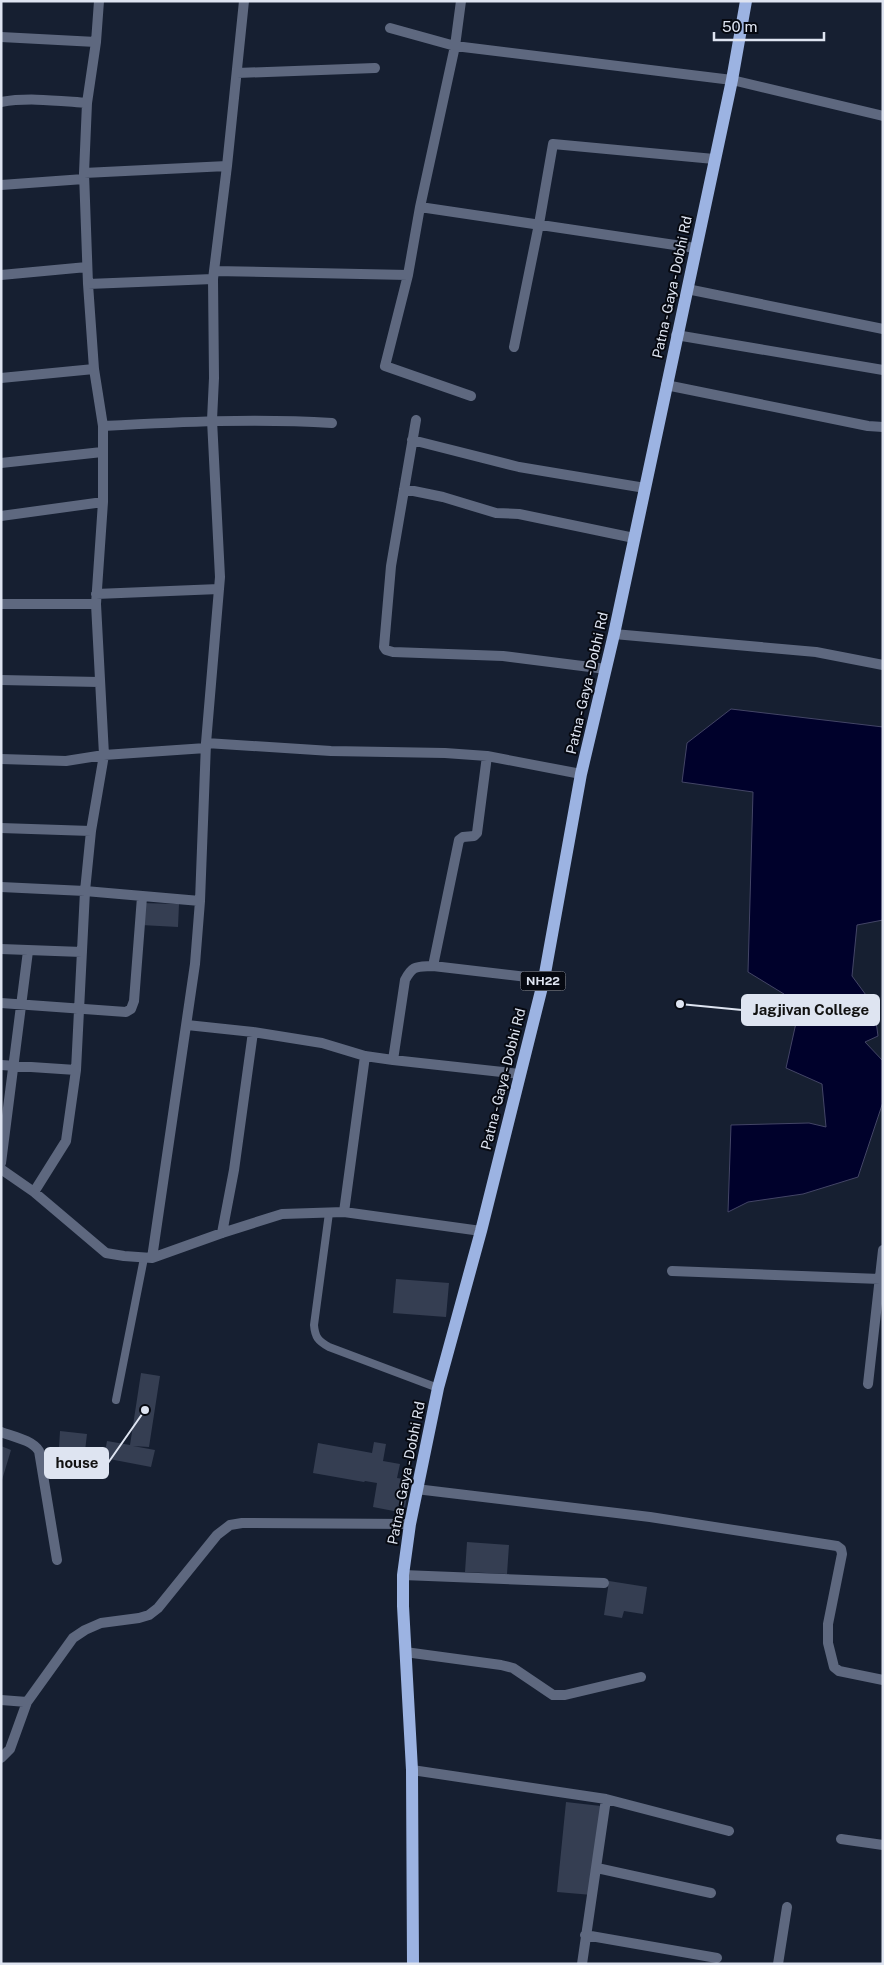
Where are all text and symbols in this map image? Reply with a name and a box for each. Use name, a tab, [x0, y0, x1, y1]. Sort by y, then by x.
scale bar	[714, 10, 824, 42]
text: 50 m	[722, 18, 757, 35]
street label: Patna - Gaya - Dobhi Rd	[649, 214, 695, 360]
street label: Patna - Gaya - Dobhi Rd	[563, 610, 611, 756]
road number: NH22	[520, 971, 566, 990]
callout: Jagjivan College	[742, 995, 879, 1025]
text: Jagjivan College	[753, 1001, 869, 1018]
street label: Patna - Gaya - Dobhi Rd	[478, 1007, 528, 1151]
street label: Patna - Gaya - Dobhi Rd	[384, 1400, 428, 1546]
callout: house	[45, 1448, 108, 1478]
text: house	[56, 1454, 98, 1471]

